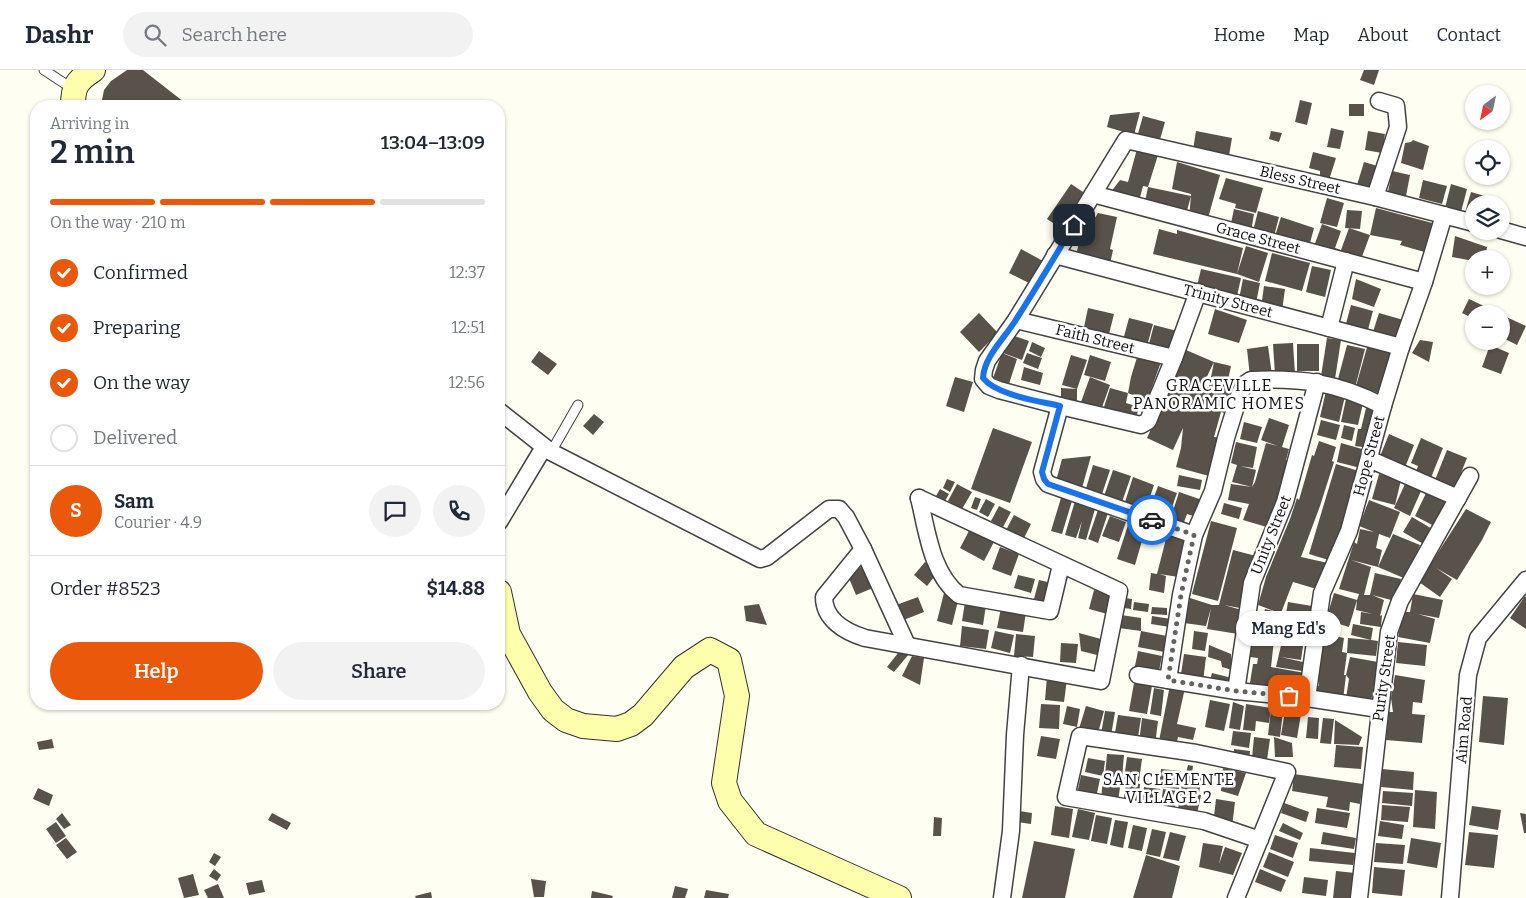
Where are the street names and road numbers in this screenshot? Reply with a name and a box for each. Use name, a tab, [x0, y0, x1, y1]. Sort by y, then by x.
street label: Bless Street	[1258, 162, 1342, 198]
street label: Grace Street	[1214, 218, 1303, 258]
street label: Trinity Street	[1181, 280, 1275, 322]
street label: Faith Street	[1054, 321, 1137, 358]
street label: Hope Street	[1350, 413, 1389, 498]
street label: Unity Street	[1247, 492, 1295, 577]
street label: Purity Street	[1369, 633, 1399, 723]
street label: Aim Road	[1452, 696, 1476, 764]

